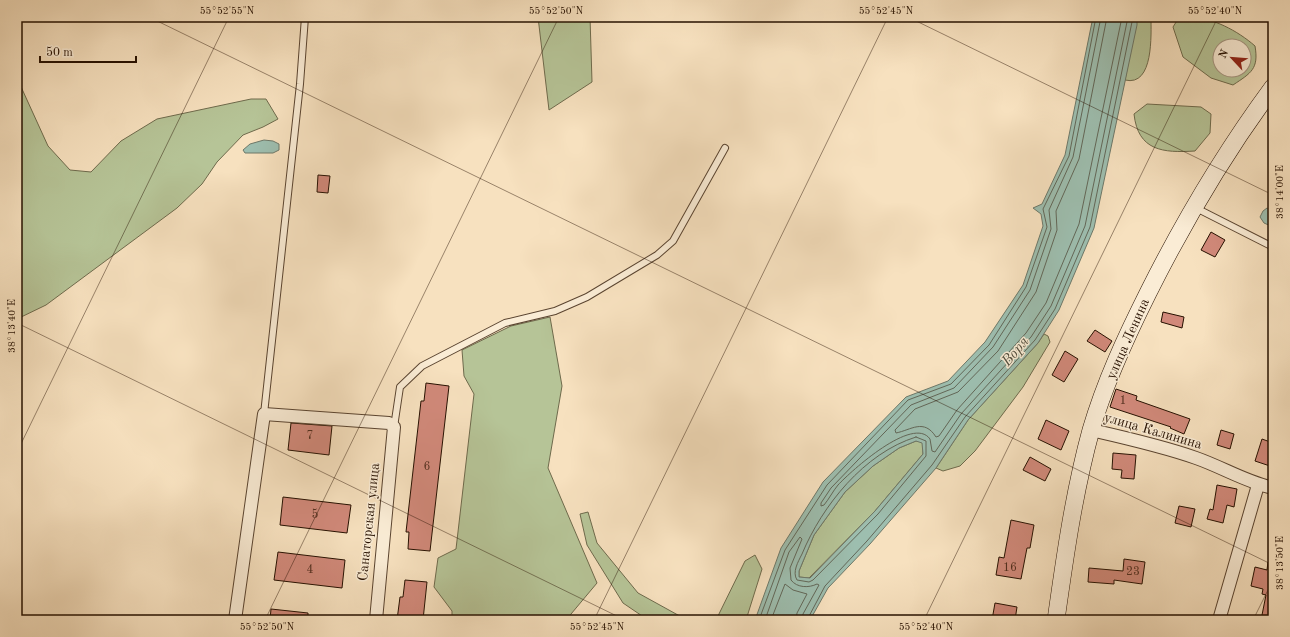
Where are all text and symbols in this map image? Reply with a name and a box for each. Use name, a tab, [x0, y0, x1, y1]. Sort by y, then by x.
text: 55°52'55"N	[200, 6, 255, 16]
text: 55°52'50"N	[529, 6, 584, 16]
text: 55°52'45"N	[859, 6, 914, 16]
text: 55°52'40"N	[1188, 6, 1243, 16]
scale bar	[40, 38, 136, 64]
north arrow	[1212, 38, 1252, 78]
text: 50 m	[46, 46, 73, 59]
text: N	[1218, 48, 1231, 60]
text: 38°14'00"E	[1275, 165, 1285, 219]
street label: улица Ленина	[1104, 296, 1152, 382]
text: 38°13'40"E	[7, 299, 17, 353]
water label: Воря	[999, 334, 1033, 370]
house number: 1	[1120, 395, 1126, 407]
street label: улица Калинина	[1102, 410, 1204, 452]
house number: 7	[307, 430, 313, 442]
house number: 6	[424, 461, 431, 473]
street label: Санаторская улица	[356, 462, 382, 582]
house number: 5	[312, 508, 319, 521]
text: 38°13'50"E	[1275, 536, 1285, 590]
house number: 16	[1003, 562, 1017, 574]
house number: 4	[307, 564, 314, 576]
house number: 23	[1126, 566, 1140, 578]
text: 55°52'50"N	[240, 622, 295, 632]
text: 55°52'45"N	[570, 622, 625, 632]
text: 55°52'40"N	[899, 622, 954, 632]

